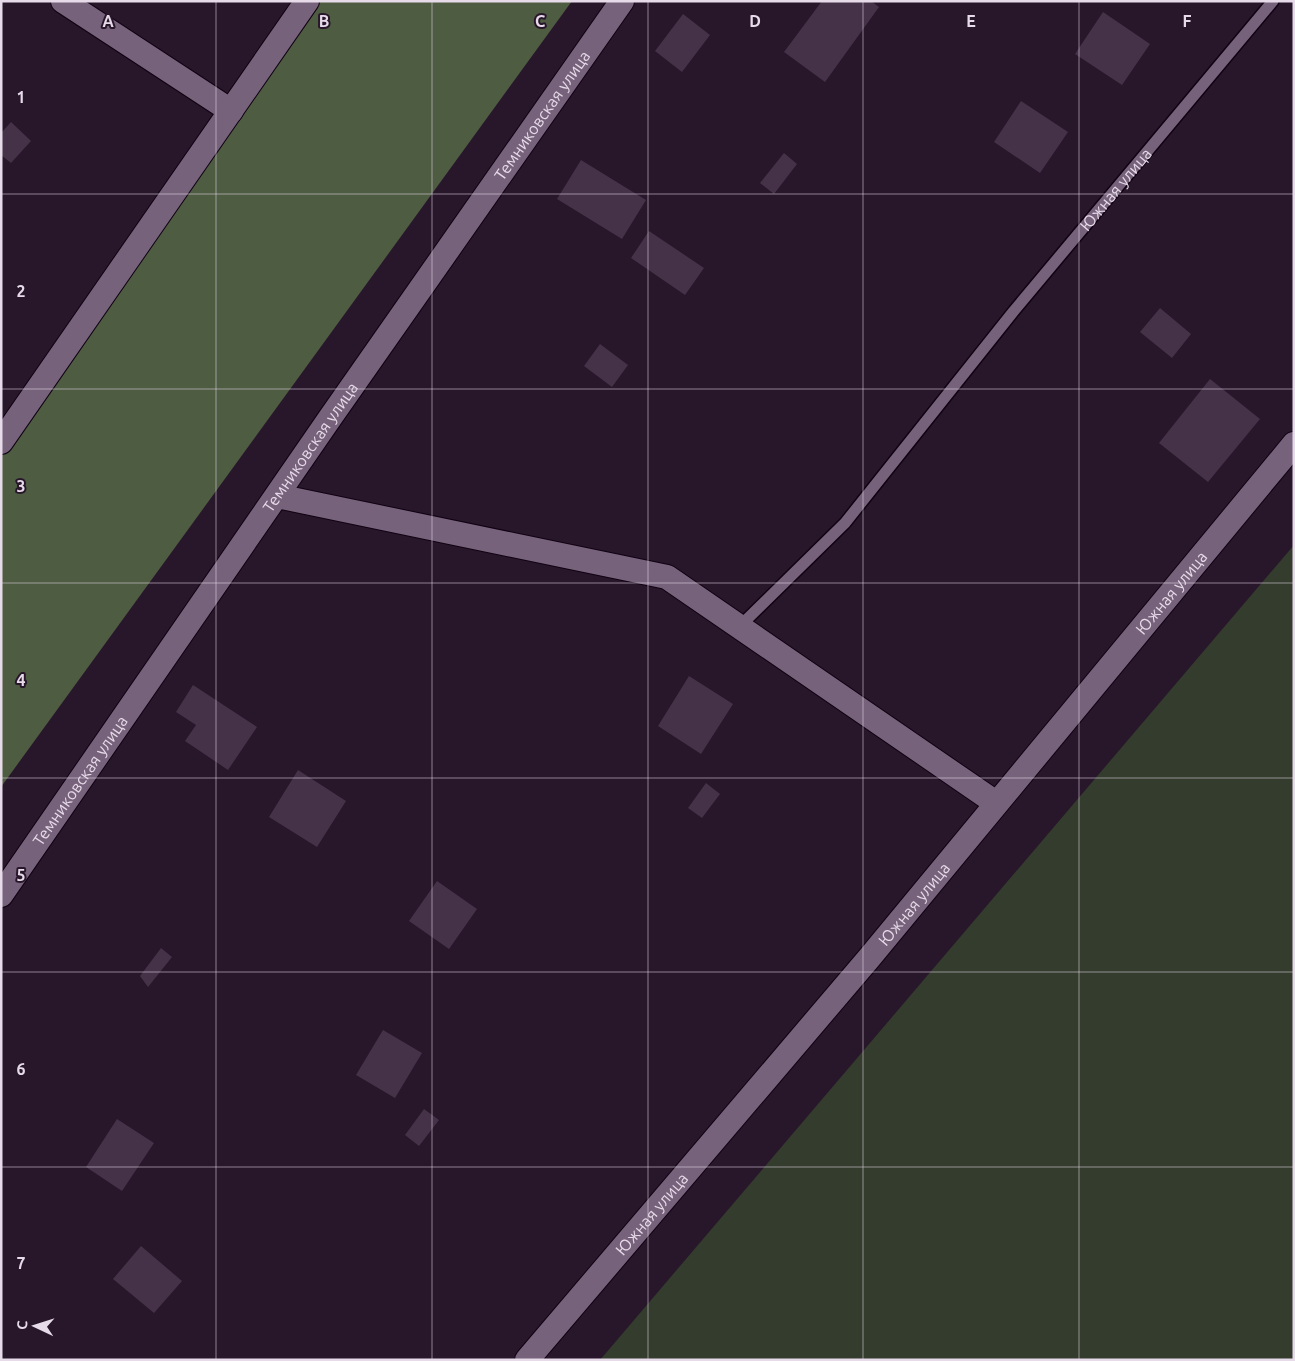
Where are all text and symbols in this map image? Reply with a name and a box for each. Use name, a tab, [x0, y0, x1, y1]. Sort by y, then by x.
text: A	[102, 12, 114, 30]
text: B	[319, 12, 329, 30]
text: C	[535, 12, 545, 30]
text: D	[749, 12, 761, 30]
text: E	[966, 12, 976, 30]
text: F	[1183, 12, 1192, 30]
street label: Темниковская улица	[491, 47, 593, 183]
text: 1	[16, 88, 26, 106]
street label: Южная улица	[1076, 145, 1155, 234]
text: 2	[16, 282, 26, 300]
street label: Темниковская улица	[259, 379, 361, 516]
text: 3	[16, 477, 26, 495]
street label: Южная улица	[1132, 548, 1211, 638]
text: 4	[16, 671, 26, 689]
street label: Темниковская улица	[29, 712, 131, 849]
street label: Южная улица	[874, 859, 953, 949]
text: 5	[16, 866, 26, 884]
text: 6	[16, 1060, 26, 1078]
street label: Южная улица	[612, 1169, 691, 1258]
text: 7	[16, 1254, 26, 1272]
north arrow	[10, 1301, 60, 1351]
text: С	[14, 1320, 30, 1330]

